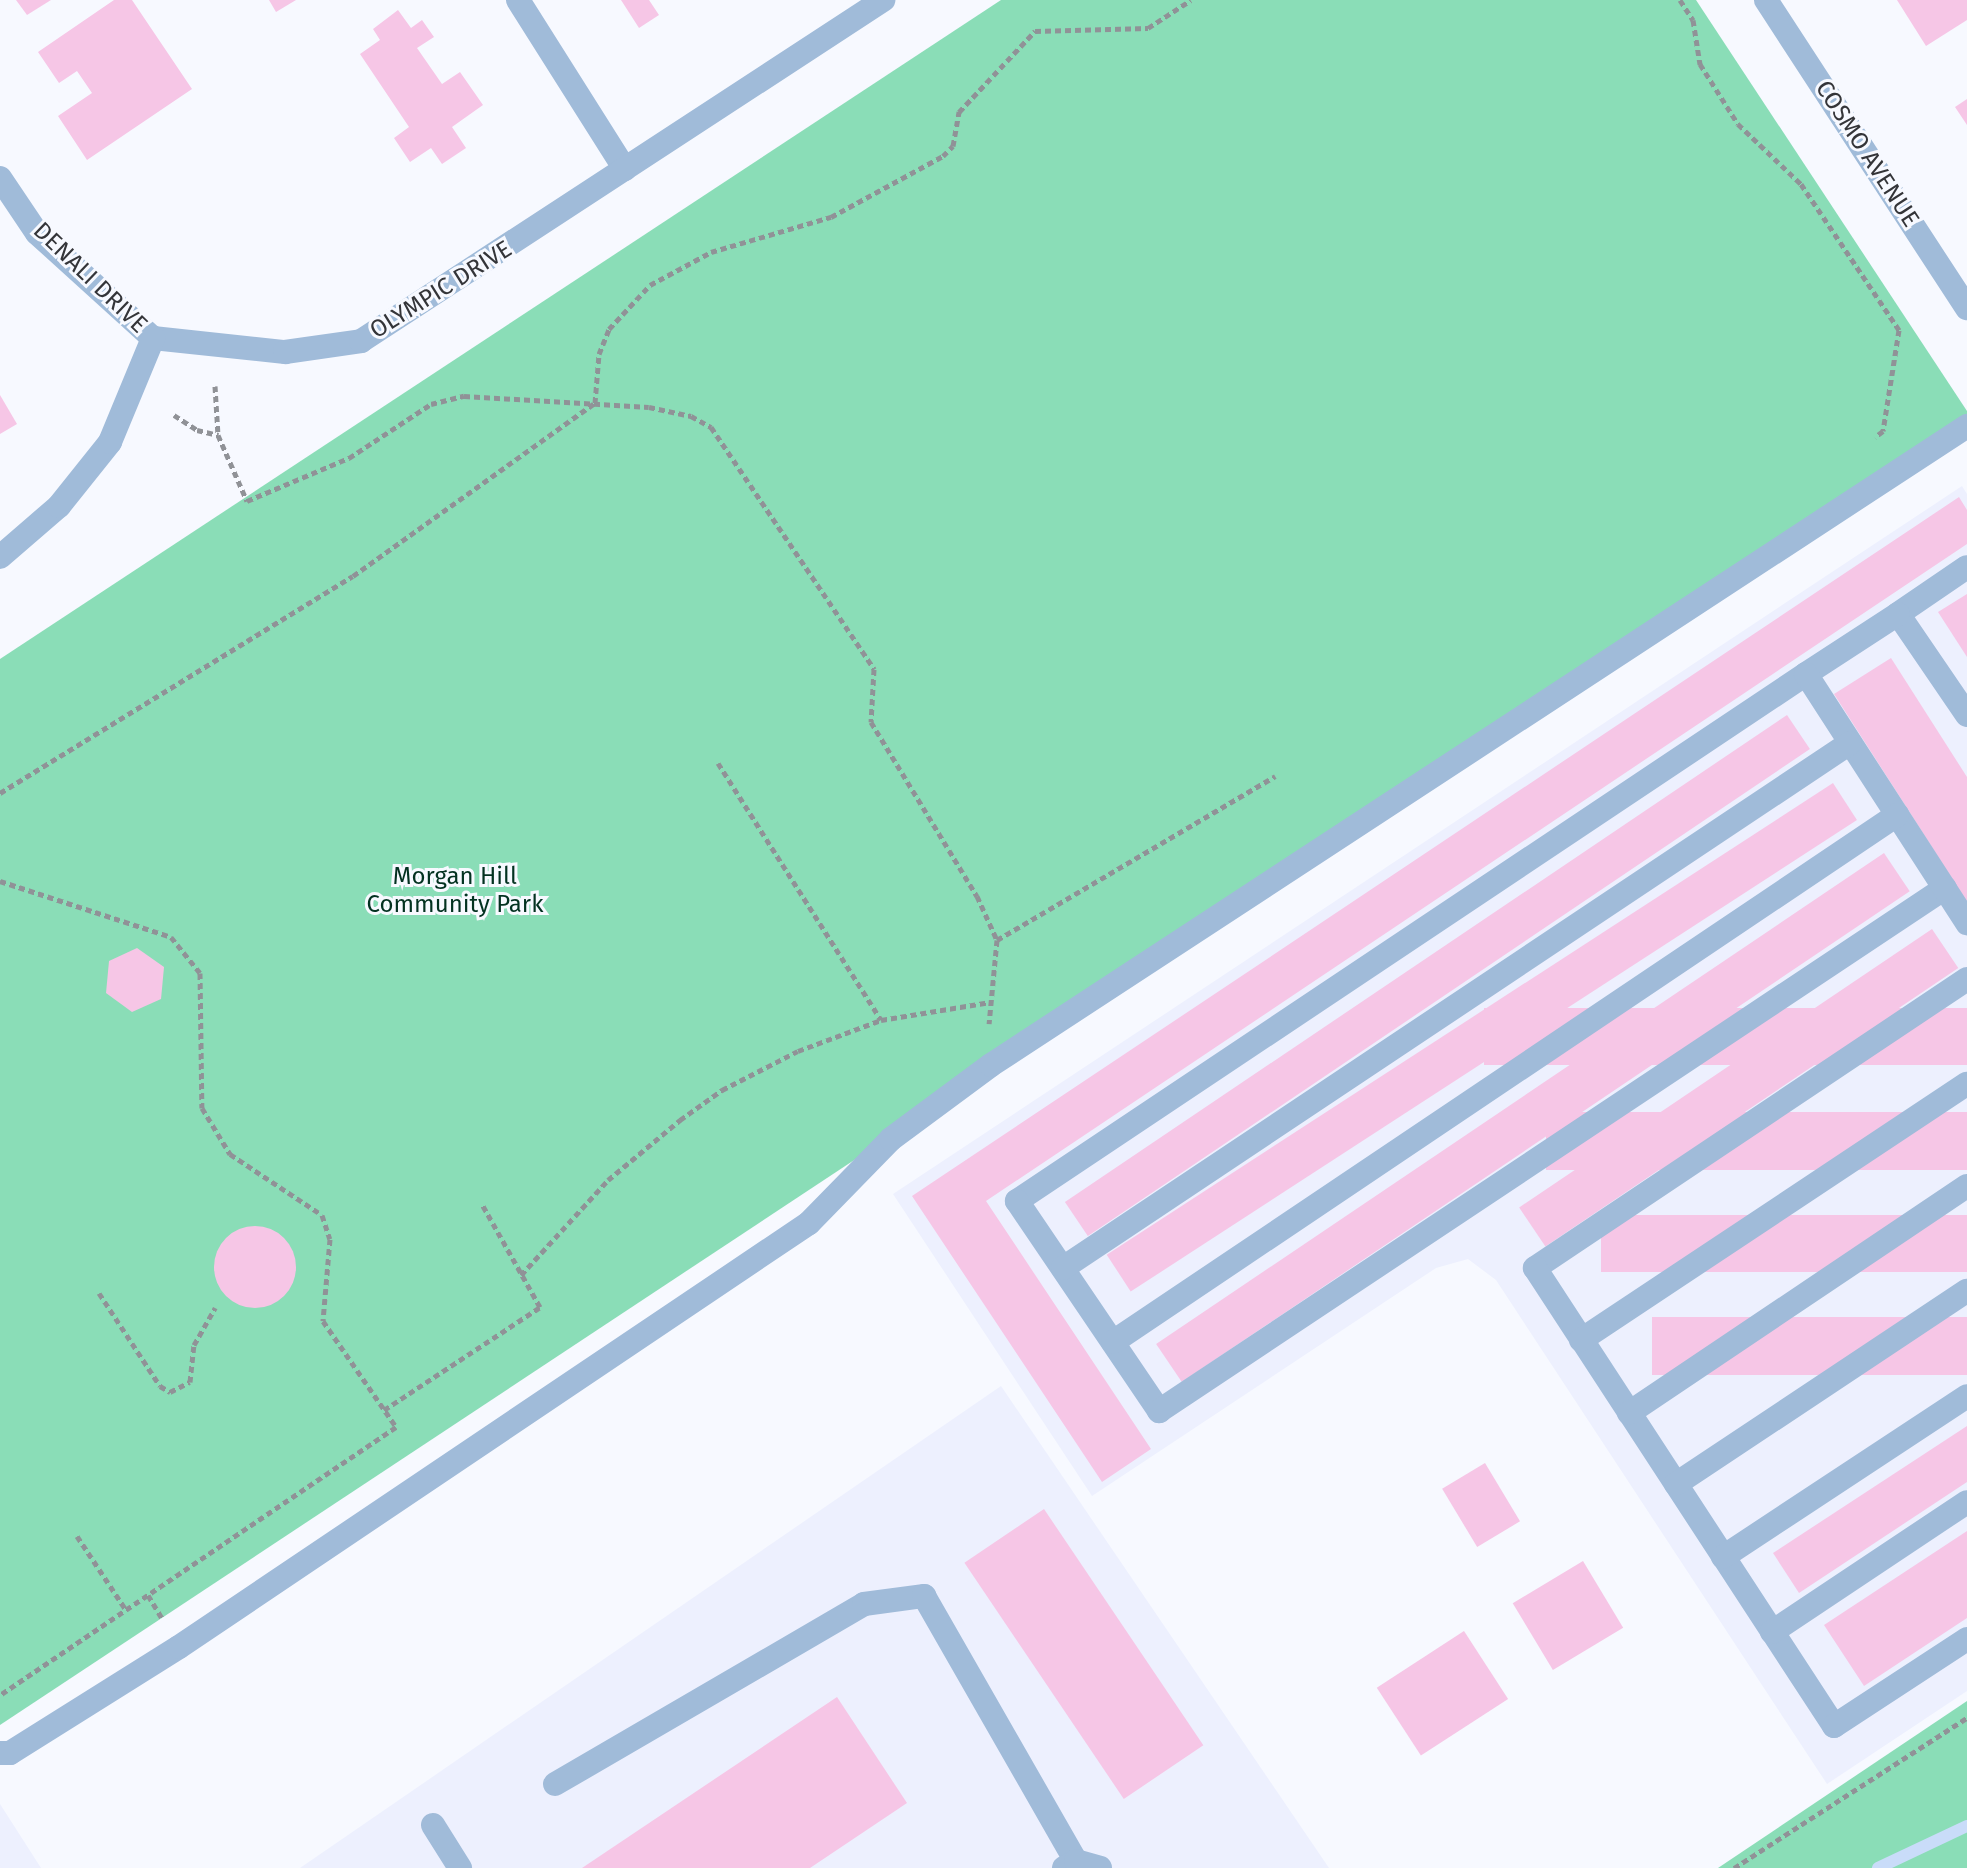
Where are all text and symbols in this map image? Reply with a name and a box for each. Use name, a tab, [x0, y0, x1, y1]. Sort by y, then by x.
street label: COSMO AVENUE	[1809, 75, 1925, 233]
street label: DENALI DRIVE	[27, 217, 153, 339]
street label: OLYMPIC DRIVE	[365, 235, 517, 345]
park label: Morgan Hill Community Park	[367, 863, 543, 919]

